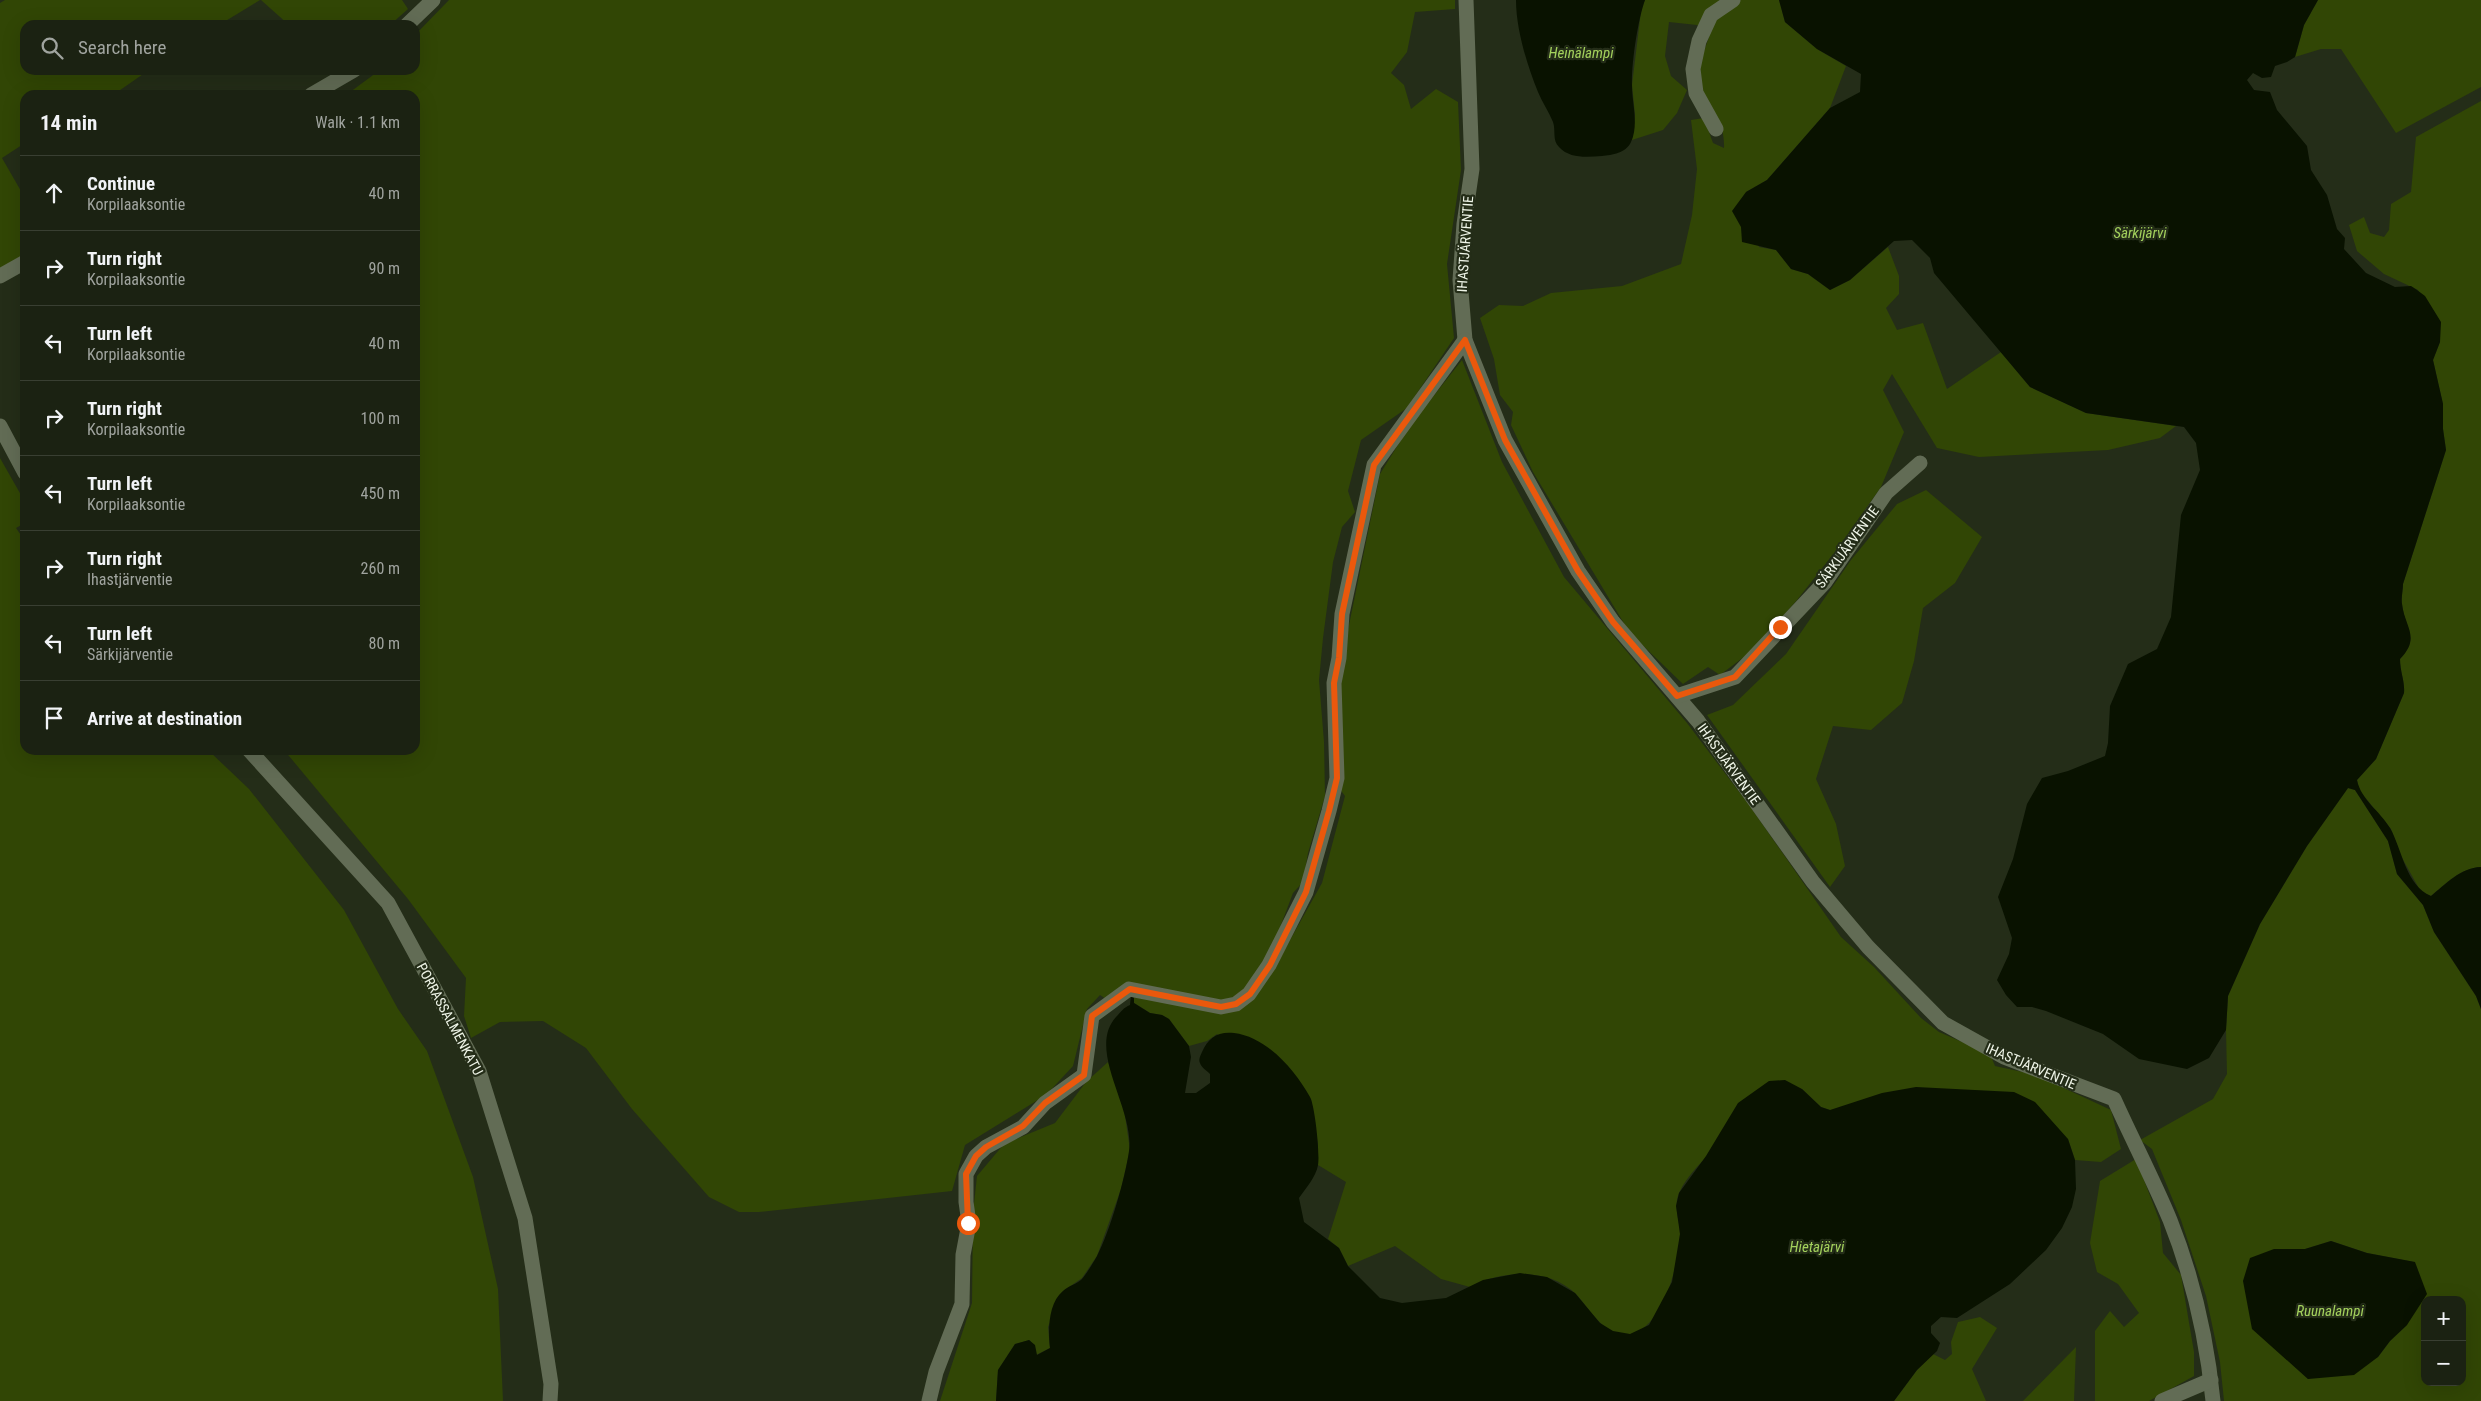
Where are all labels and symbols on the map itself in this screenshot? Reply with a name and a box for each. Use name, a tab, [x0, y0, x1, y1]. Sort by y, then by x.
water label: Heinälampi	[1549, 44, 1614, 62]
street label: IHASTJÄRVENTIE	[1454, 195, 1476, 293]
water label: Särkijärvi	[2113, 224, 2167, 242]
street label: SÄRKIJÄRVENTIE	[1812, 503, 1882, 591]
route end	[1769, 616, 1792, 639]
street label: IHASTJÄRVENTIE	[1694, 720, 1764, 808]
street label: PORRASSALMENKATU	[414, 960, 486, 1078]
street label: IHASTJÄRVENTIE	[1984, 1040, 2078, 1092]
route start	[957, 1212, 980, 1235]
water label: Hietajärvi	[1790, 1238, 1845, 1256]
water label: Ruunalampi	[2296, 1302, 2364, 1320]

